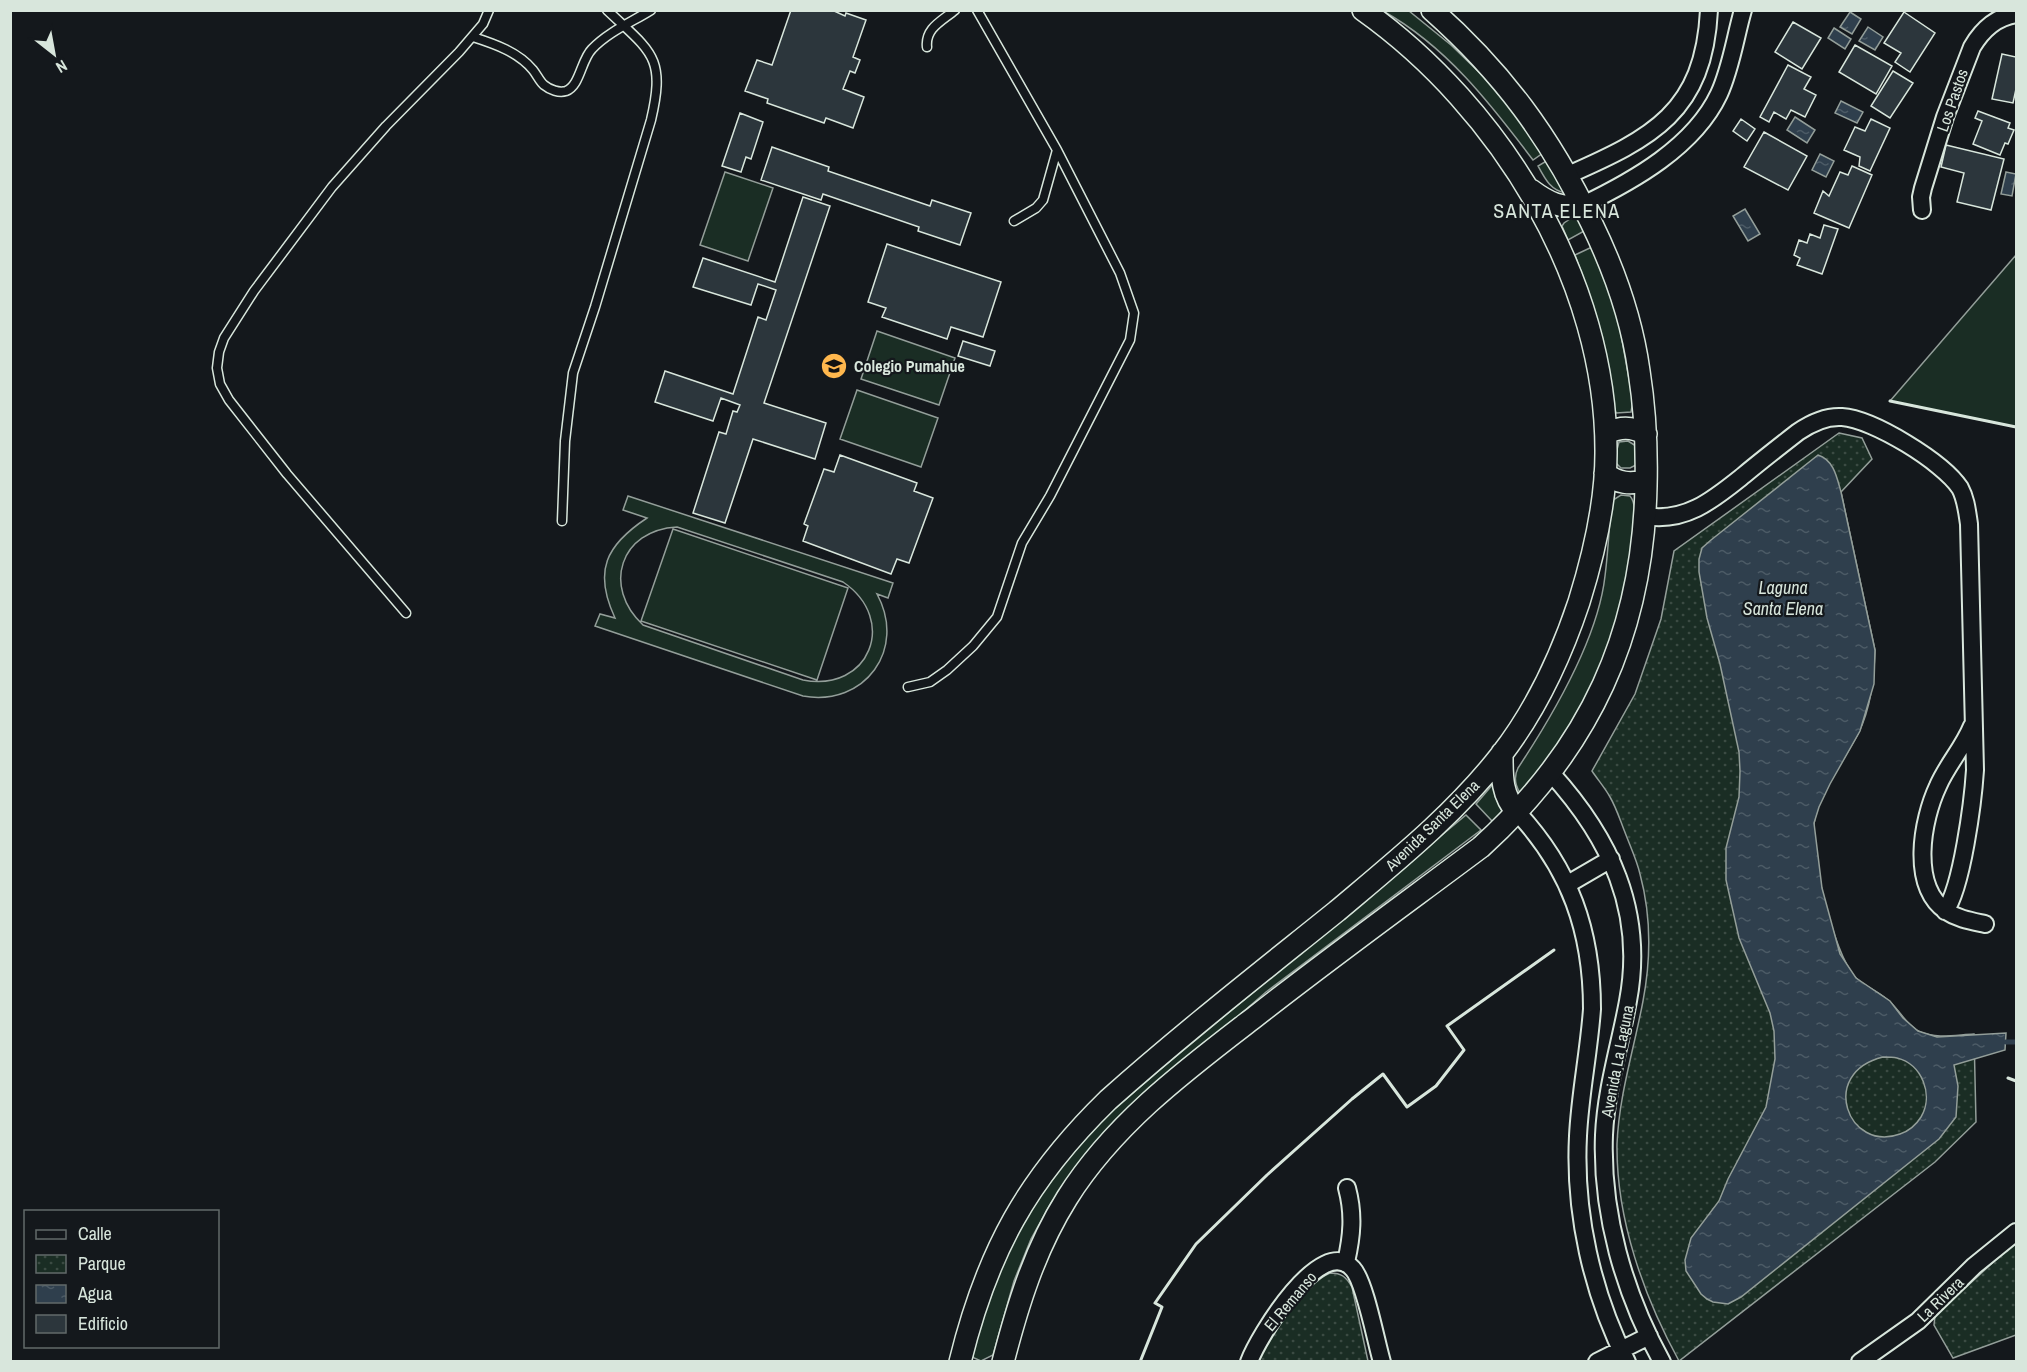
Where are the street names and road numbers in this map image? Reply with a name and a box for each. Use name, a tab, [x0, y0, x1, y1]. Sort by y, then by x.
street label: Los Pastos	[1931, 66, 1973, 134]
street label: Avenida Santa Elena	[1379, 774, 1484, 876]
street label: Avenida La Laguna	[1595, 1002, 1639, 1120]
street label: El Remanso	[1259, 1267, 1321, 1335]
street label: La Rivera	[1912, 1271, 1969, 1327]

